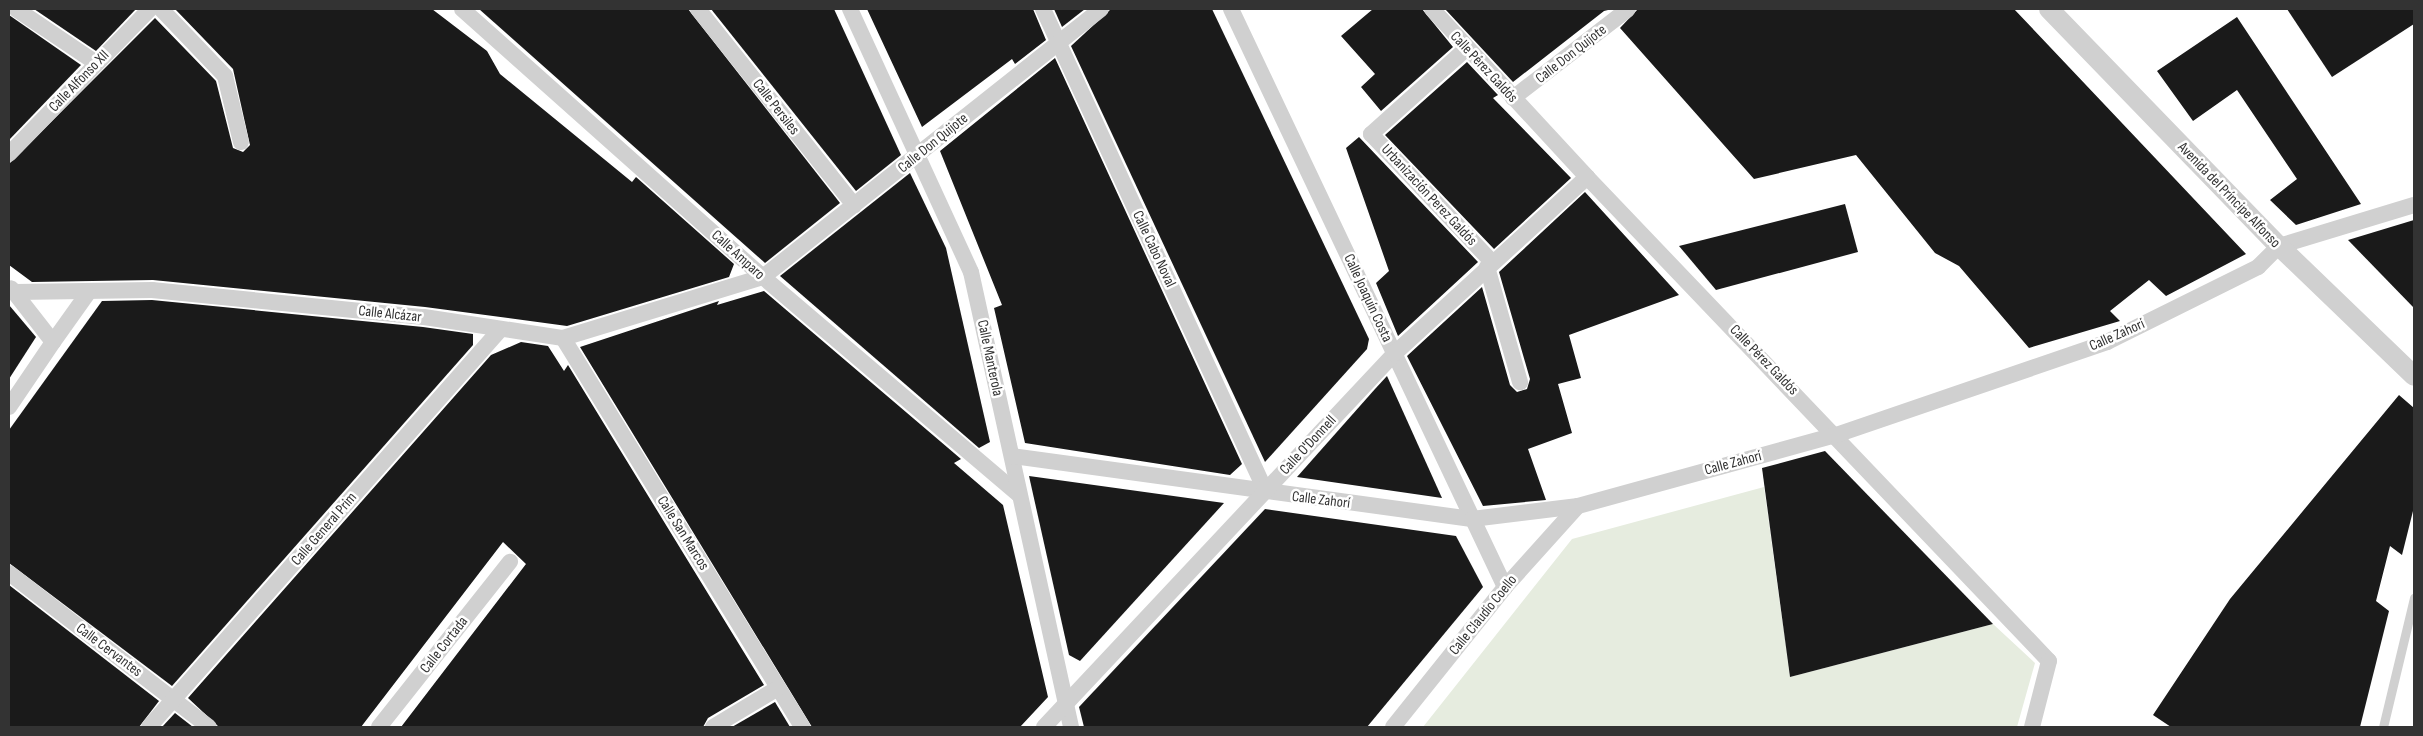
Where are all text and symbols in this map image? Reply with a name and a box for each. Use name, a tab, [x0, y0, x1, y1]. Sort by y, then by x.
street label: Calle Don Quijote	[1532, 21, 1610, 87]
street label: Calle Pérez Galdós	[1446, 28, 1522, 106]
street label: Calle Alfonso XII	[45, 46, 113, 116]
street label: Calle Persiles	[749, 76, 803, 138]
street label: Calle Don Quijote	[894, 109, 972, 177]
street label: Avenida del Príncipe Alfonso	[2174, 138, 2284, 252]
street label: Urbanización Perez Galdós	[1377, 141, 1481, 249]
street label: Calle Cabo Noval	[1128, 208, 1180, 290]
street label: Calle Amparo	[708, 226, 768, 284]
street label: Calle Joaquín Costa	[1340, 251, 1396, 345]
street label: Calle Alcázar	[358, 302, 422, 326]
street label: Calle Zahorí	[2087, 315, 2147, 355]
street label: Calle Manterola	[973, 318, 1007, 398]
street label: Calle Pérez Galdós	[1726, 321, 1802, 399]
street label: Calle O'Donnell	[1276, 412, 1340, 478]
street label: Calle Zahorí	[1702, 447, 1764, 479]
street label: Calle Zahorí	[1291, 488, 1351, 512]
street label: Calle General Prim	[287, 489, 361, 569]
street label: Calle San Marcos	[653, 493, 713, 573]
street label: Calle Claudio Coello	[1445, 571, 1521, 659]
street label: Calle Cortada	[416, 613, 472, 677]
street label: Calle Cervantes	[72, 619, 146, 681]

